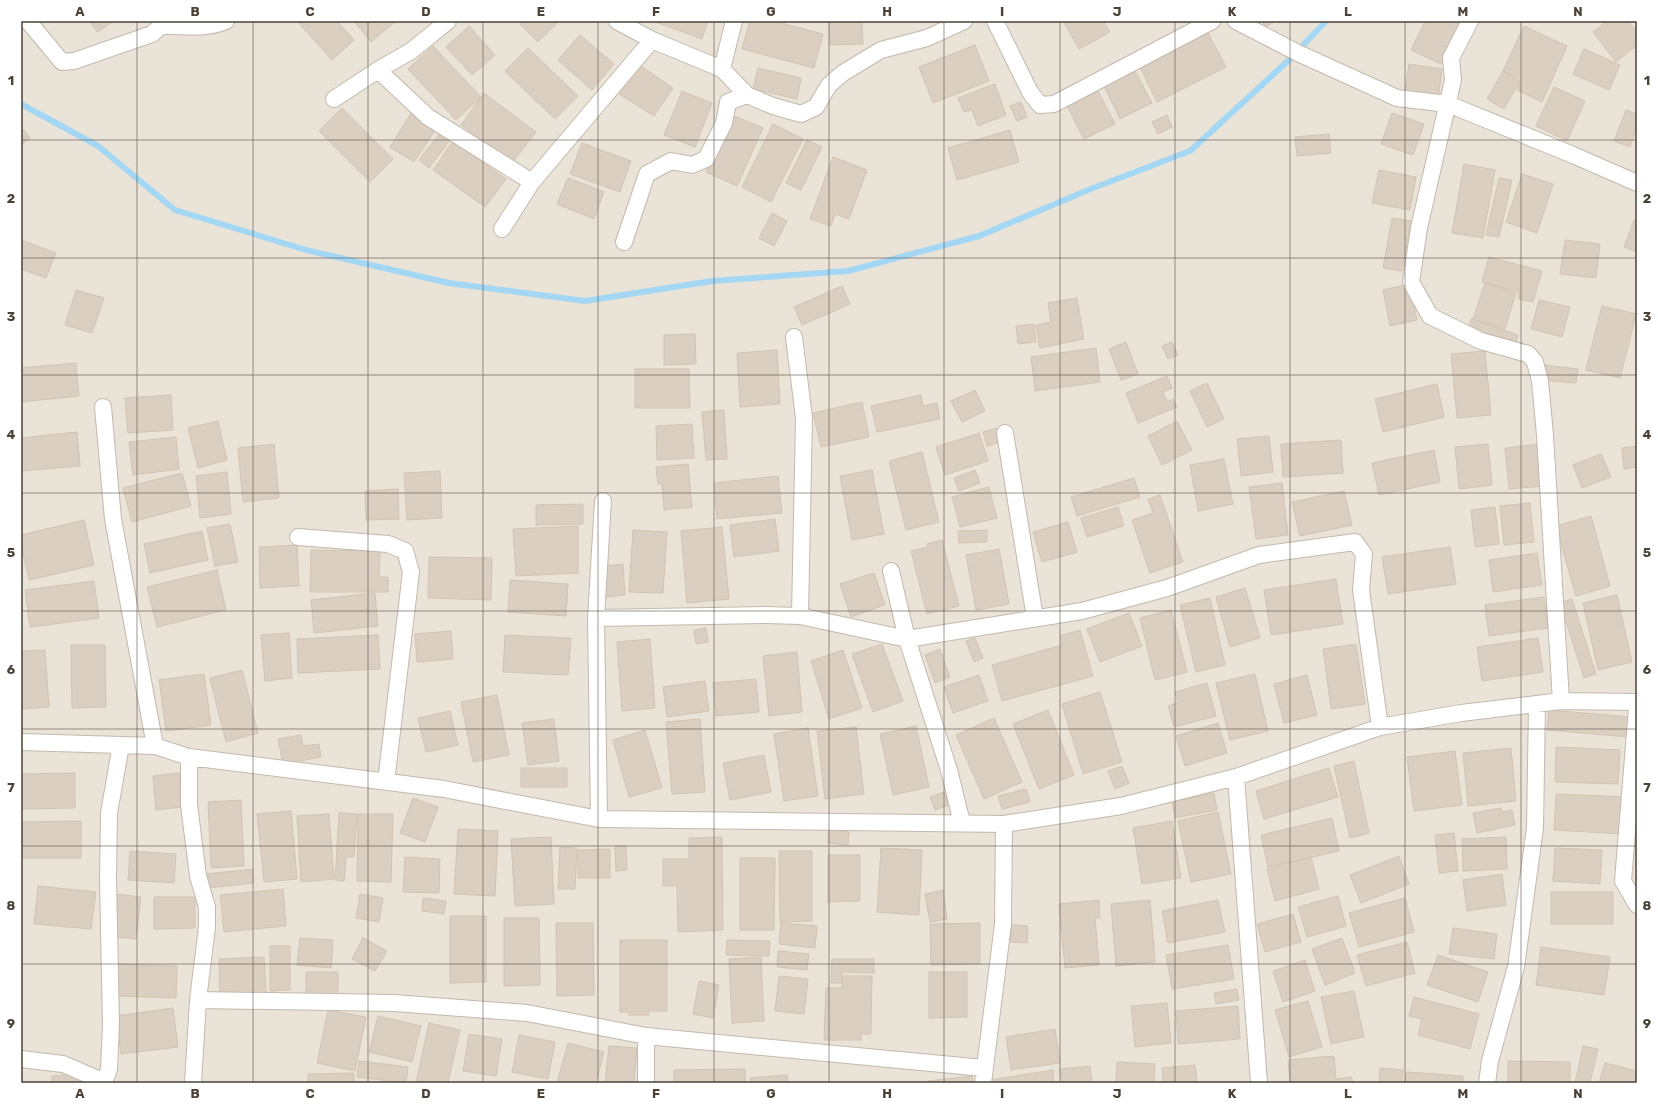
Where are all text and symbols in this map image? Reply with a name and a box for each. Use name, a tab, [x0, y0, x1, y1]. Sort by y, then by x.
text: A	[75, 4, 85, 19]
text: B	[190, 4, 200, 19]
text: C	[305, 4, 315, 19]
text: D	[421, 4, 431, 19]
text: E	[537, 4, 545, 19]
text: F	[652, 4, 660, 19]
text: G	[766, 4, 776, 19]
text: H	[882, 4, 892, 19]
text: I	[1000, 4, 1004, 19]
text: J	[1113, 4, 1121, 19]
text: K	[1228, 4, 1237, 19]
text: L	[1344, 4, 1352, 19]
text: M	[1458, 4, 1468, 19]
text: N	[1573, 4, 1583, 19]
text: 1	[8, 73, 14, 88]
text: 1	[1644, 73, 1650, 88]
text: 2	[7, 191, 15, 206]
text: 2	[1643, 191, 1651, 206]
text: 3	[7, 309, 16, 324]
text: 3	[1643, 309, 1652, 324]
text: 4	[7, 427, 16, 442]
text: 4	[1643, 427, 1652, 442]
text: 5	[7, 545, 15, 560]
text: 5	[1643, 545, 1651, 560]
text: 6	[7, 662, 16, 677]
text: 6	[1643, 662, 1652, 677]
text: 7	[7, 780, 15, 795]
text: 7	[1643, 780, 1651, 795]
text: 8	[7, 898, 16, 913]
text: 8	[1643, 898, 1652, 913]
text: 9	[7, 1016, 15, 1031]
text: 9	[1643, 1016, 1651, 1031]
text: A	[75, 1086, 85, 1101]
text: B	[190, 1086, 200, 1101]
text: C	[305, 1086, 315, 1101]
text: D	[421, 1086, 431, 1101]
text: E	[537, 1086, 545, 1101]
text: F	[652, 1086, 660, 1101]
text: G	[766, 1086, 776, 1101]
text: H	[882, 1086, 892, 1101]
text: I	[1000, 1086, 1004, 1101]
text: J	[1113, 1086, 1121, 1101]
text: K	[1228, 1086, 1237, 1101]
text: L	[1344, 1086, 1352, 1101]
text: M	[1458, 1086, 1468, 1101]
text: N	[1573, 1086, 1583, 1101]

